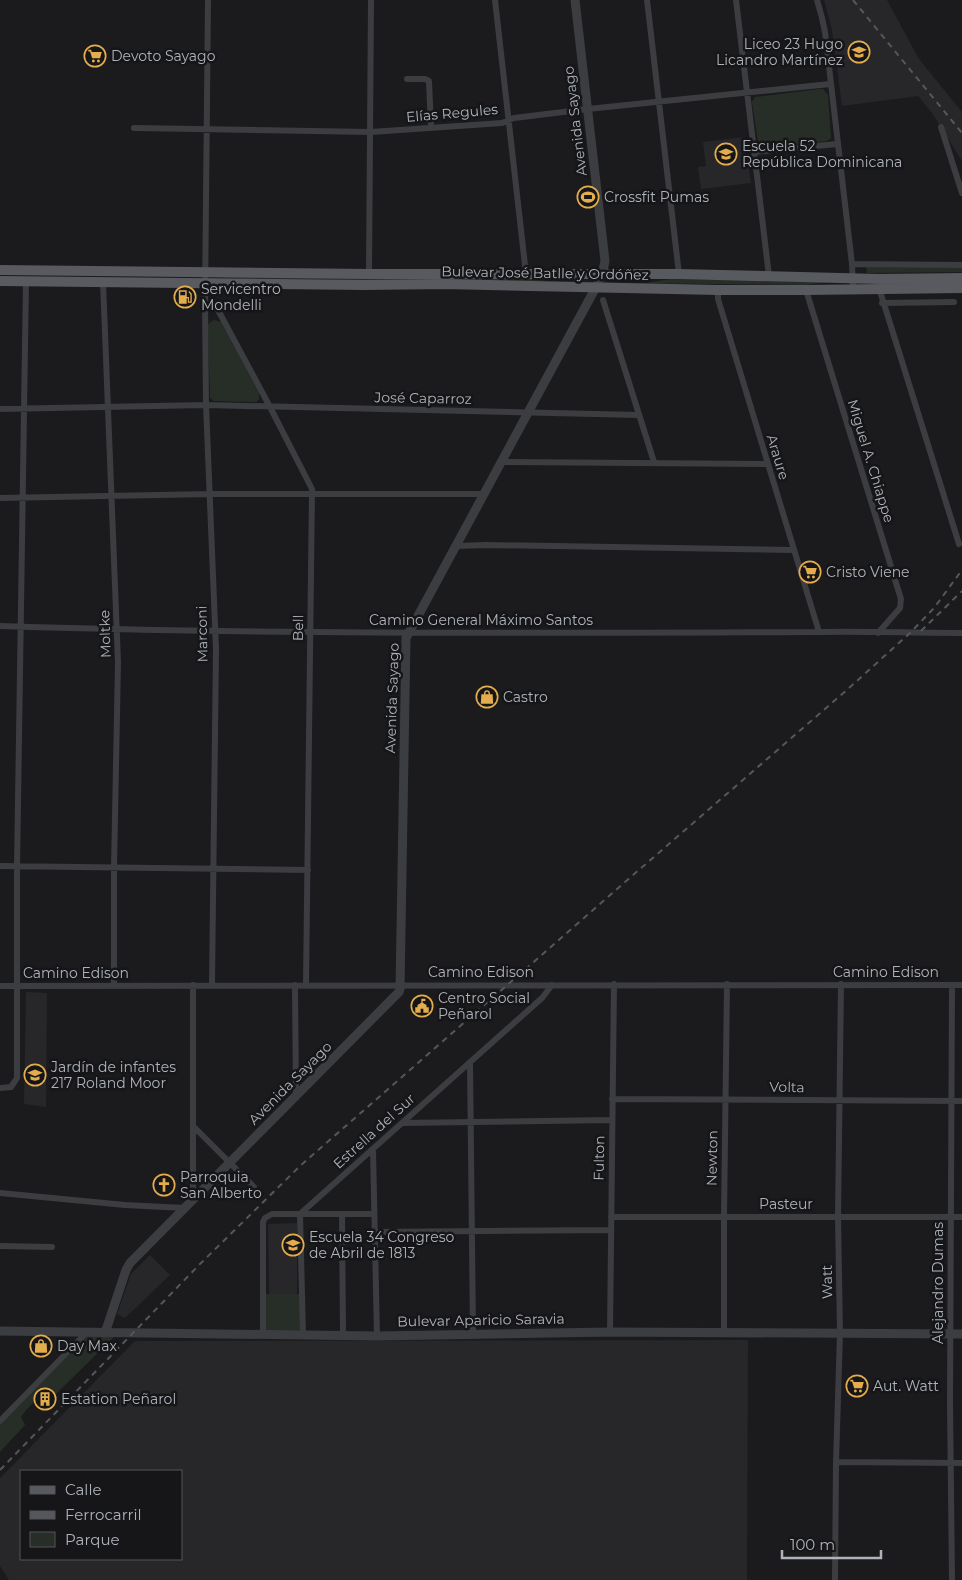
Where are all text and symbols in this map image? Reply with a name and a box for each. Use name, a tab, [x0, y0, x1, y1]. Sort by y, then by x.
place label: Liceo 23 Hugo Licandro Martínez	[716, 35, 843, 69]
school or university icon: Liceo 23 Hugo Licandro Martínez	[847, 40, 871, 64]
supermarket icon: Devoto Sayago	[83, 44, 107, 68]
place label: Devoto Sayago	[111, 47, 216, 65]
street label: Avenida Sayago	[559, 65, 591, 177]
street label: Elías Regules	[405, 100, 499, 126]
place label: Escuela 52 República Dominicana	[742, 137, 902, 171]
school or university icon: Escuela 52 República Dominicana	[714, 142, 738, 166]
sports icon: Crossfit Pumas	[576, 185, 600, 209]
place label: Crossfit Pumas	[604, 188, 709, 206]
street label: Bulevar José Batlle y Ordóñez	[441, 262, 649, 284]
place label: Servicentro Mondelli	[201, 280, 281, 314]
fuel station icon: Servicentro Mondelli	[173, 285, 197, 309]
street label: José Caparroz	[373, 388, 472, 408]
street label: Miguel A. Chiappe	[844, 397, 898, 525]
street label: Araure	[763, 432, 793, 482]
supermarket icon: Cristo Viene	[798, 560, 822, 584]
place label: Cristo Viene	[826, 563, 910, 581]
street label: Marconi	[193, 605, 211, 663]
street label: Moltke	[95, 610, 115, 658]
street label: Camino General Máximo Santos	[369, 611, 593, 629]
street label: Bell	[289, 615, 307, 641]
street label: Avenida Sayago	[381, 642, 403, 754]
shop icon: Castro	[475, 685, 499, 709]
place label: Castro	[503, 688, 548, 706]
street label: Camino Edison	[428, 963, 534, 981]
street label: Camino Edison	[833, 963, 939, 981]
street label: Camino Edison	[23, 964, 129, 982]
place label: Centro Social Peñarol	[438, 989, 530, 1023]
public building icon: Centro Social Peñarol	[410, 994, 434, 1018]
street label: Avenida Sayago	[244, 1037, 336, 1129]
place label: Jardín de infantes 217 Roland Moor	[50, 1058, 176, 1092]
school or university icon: Jardín de infantes 217 Roland Moor	[23, 1063, 47, 1087]
street label: Volta	[769, 1078, 805, 1096]
street label: Estrella del Sur	[329, 1089, 419, 1173]
street label: Newton	[703, 1130, 721, 1186]
street label: Fulton	[590, 1135, 608, 1181]
place label: Parroquia San Alberto	[180, 1168, 262, 1202]
church icon: Parroquia San Alberto	[152, 1173, 176, 1197]
street label: Pasteur	[759, 1195, 813, 1213]
street label: Alejandro Dumas	[929, 1222, 947, 1344]
place label: Escuela 34 Congreso de Abril de 1813	[309, 1228, 455, 1262]
school or university icon: Escuela 34 Congreso de Abril de 1813	[281, 1233, 305, 1257]
street label: Watt	[818, 1264, 836, 1299]
street label: Bulevar Aparicio Saravia	[397, 1310, 565, 1330]
shop icon: Day Max	[29, 1334, 53, 1358]
place label: Day Max	[57, 1337, 117, 1355]
supermarket icon: Aut. Watt	[845, 1374, 869, 1398]
place label: Aut. Watt	[873, 1377, 939, 1395]
building icon: Estation Peñarol	[33, 1387, 57, 1411]
place label: Estation Peñarol	[61, 1390, 176, 1408]
legend	[20, 1470, 182, 1560]
text: Calle	[65, 1480, 102, 1499]
text: Ferrocarril	[65, 1505, 142, 1524]
scale bar	[782, 1528, 881, 1560]
text: Parque	[65, 1530, 120, 1549]
text: 100 m	[790, 1535, 835, 1554]

